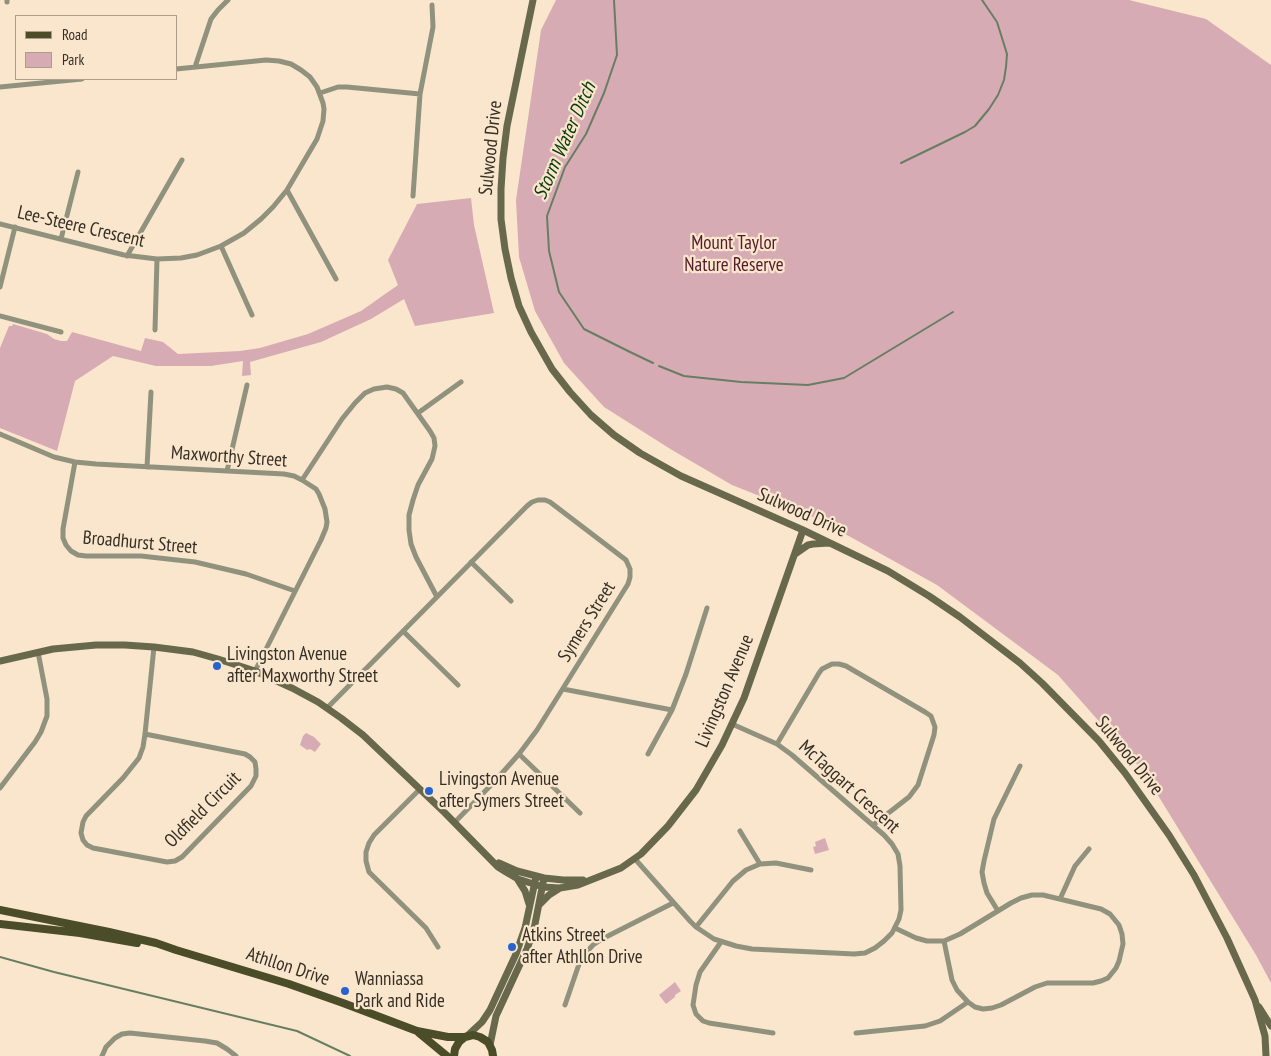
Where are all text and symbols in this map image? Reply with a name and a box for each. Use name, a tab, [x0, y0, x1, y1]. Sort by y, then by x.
legend	[15, 15, 178, 80]
text: Road	[62, 25, 88, 44]
text: Park	[62, 50, 84, 69]
water label: Storm Water Ditch	[529, 79, 601, 203]
street label: Sulwood Drive	[475, 100, 507, 196]
street label: Lee-Steere Crescent	[15, 201, 147, 253]
park label: Mount Taylor Nature Reserve	[684, 233, 784, 277]
street label: Maxworthy Street	[170, 442, 288, 472]
street label: Sulwood Drive	[754, 483, 850, 543]
street label: Broadhurst Street	[82, 527, 198, 559]
street label: Symers Street	[553, 578, 621, 666]
street label: Livingston Avenue	[691, 631, 759, 751]
place label: Livingston Avenue after Maxworthy Street	[227, 644, 378, 688]
marker: Livingston Avenue after Maxworthy Street	[211, 660, 223, 672]
street label: Sulwood Drive	[1090, 712, 1168, 800]
street label: McTaggart Crescent	[794, 736, 904, 838]
street label: Oldfield Circuit	[160, 767, 246, 853]
place label: Livingston Avenue after Symers Street	[439, 769, 564, 813]
marker: Livingston Avenue after Symers Street	[423, 785, 435, 797]
place label: Atkins Street after Athllon Drive	[522, 925, 643, 969]
marker: Atkins Street after Athllon Drive	[506, 941, 518, 953]
street label: Athllon Drive	[243, 943, 333, 991]
place label: Wanniassa Park and Ride	[355, 969, 445, 1013]
marker: Wanniassa Park and Ride	[339, 985, 351, 997]

